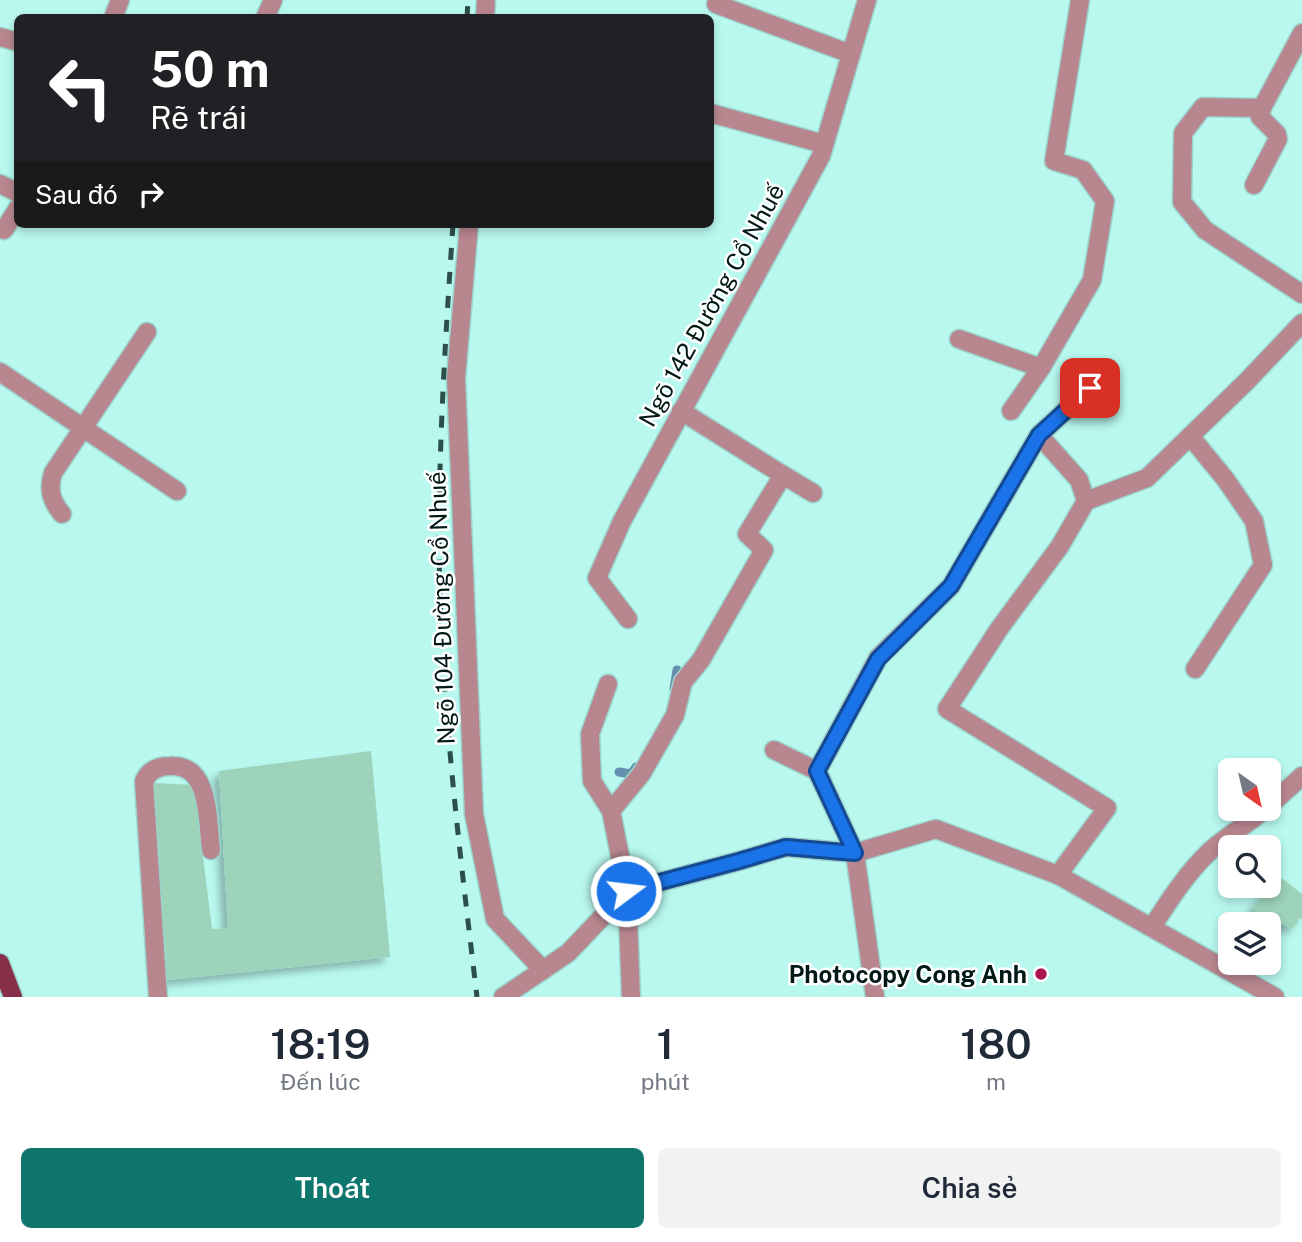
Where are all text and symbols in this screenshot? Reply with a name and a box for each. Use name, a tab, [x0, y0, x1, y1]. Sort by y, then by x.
text: 50 m	[150, 40, 270, 98]
icon: left	[35, 42, 126, 133]
text: Rẽ trái	[150, 99, 247, 136]
icon: right	[132, 175, 170, 213]
text: Sau đó	[35, 179, 118, 210]
street label: Ngõ 142 Đường Cổ Nhuế	[633, 179, 789, 431]
pin	[1060, 358, 1120, 418]
icon: arrive	[1071, 369, 1109, 407]
street label: Ngõ 104 Đường Cổ Nhuế	[422, 471, 460, 745]
north arrow	[1218, 758, 1281, 821]
map controls	[1218, 758, 1281, 975]
button: search	[1218, 835, 1281, 898]
position arrow	[589, 854, 663, 928]
button: layers	[1218, 912, 1281, 975]
place label: Photocopy Cong Anh	[789, 960, 1027, 988]
marker: Photocopy Cong Anh	[1033, 966, 1049, 982]
text: 18:19	[270, 1019, 371, 1068]
text: 1	[657, 1019, 674, 1068]
text: 180	[960, 1019, 1032, 1068]
text: Đến lúc	[280, 1068, 361, 1095]
text: phút	[641, 1068, 690, 1095]
text: m	[986, 1068, 1006, 1095]
button: Thoát	[21, 1148, 644, 1228]
button: Chia sẻ	[658, 1148, 1281, 1228]

